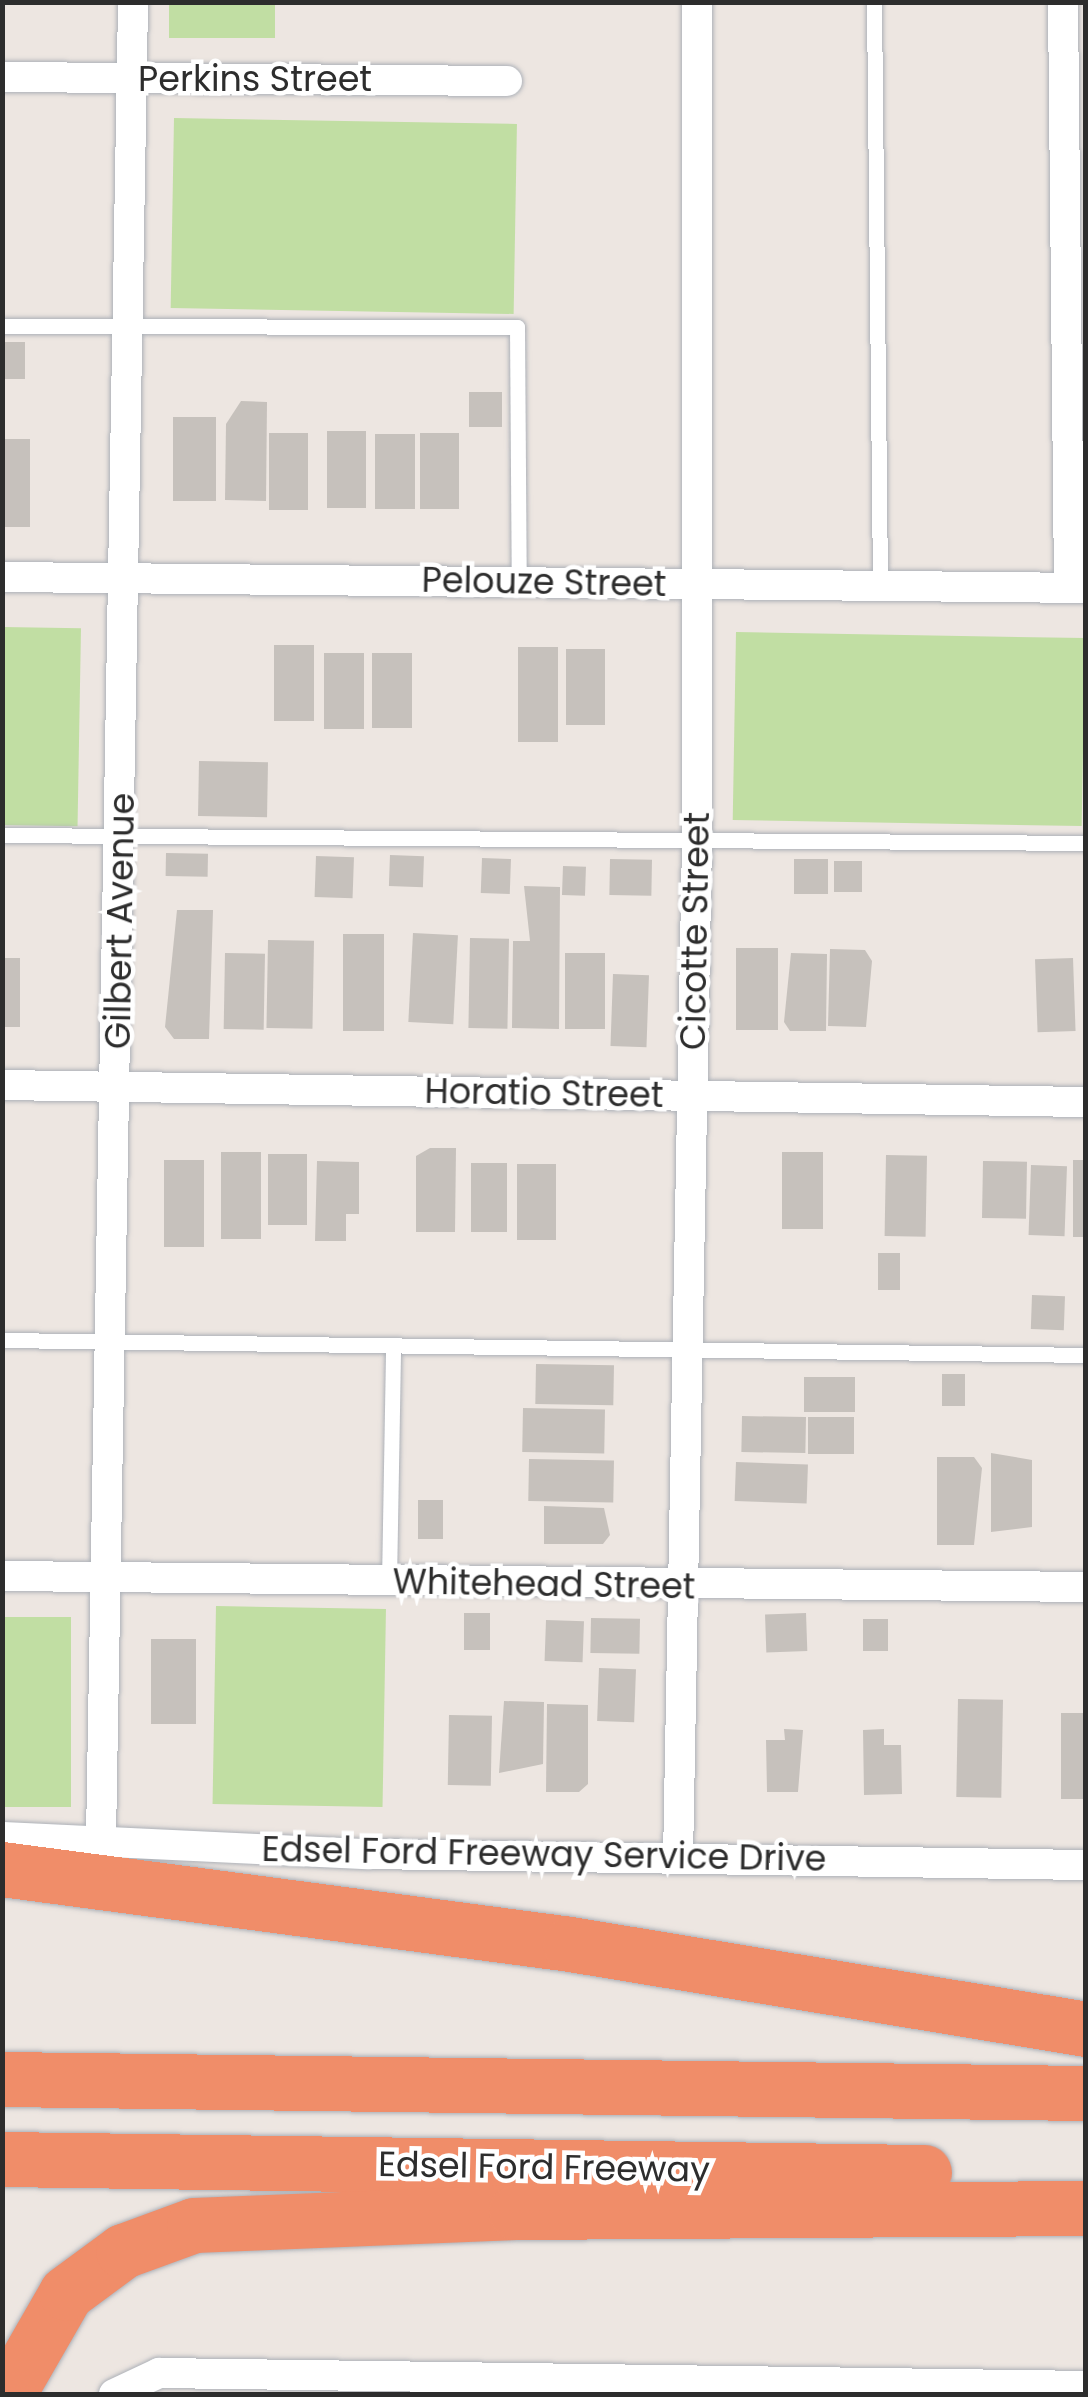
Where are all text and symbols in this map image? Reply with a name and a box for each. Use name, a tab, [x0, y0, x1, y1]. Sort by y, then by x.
street label: Perkins Street	[138, 58, 372, 100]
street label: Pelouze Street	[421, 559, 667, 605]
street label: Gilbert Avenue	[97, 792, 143, 1050]
street label: Cicotte Street	[672, 812, 718, 1050]
street label: Horatio Street	[424, 1070, 664, 1116]
street label: Whitehead Street	[392, 1560, 696, 1608]
street label: Edsel Ford Freeway Service Drive	[261, 1828, 827, 1880]
street label: Edsel Ford Freeway	[378, 2143, 710, 2191]

